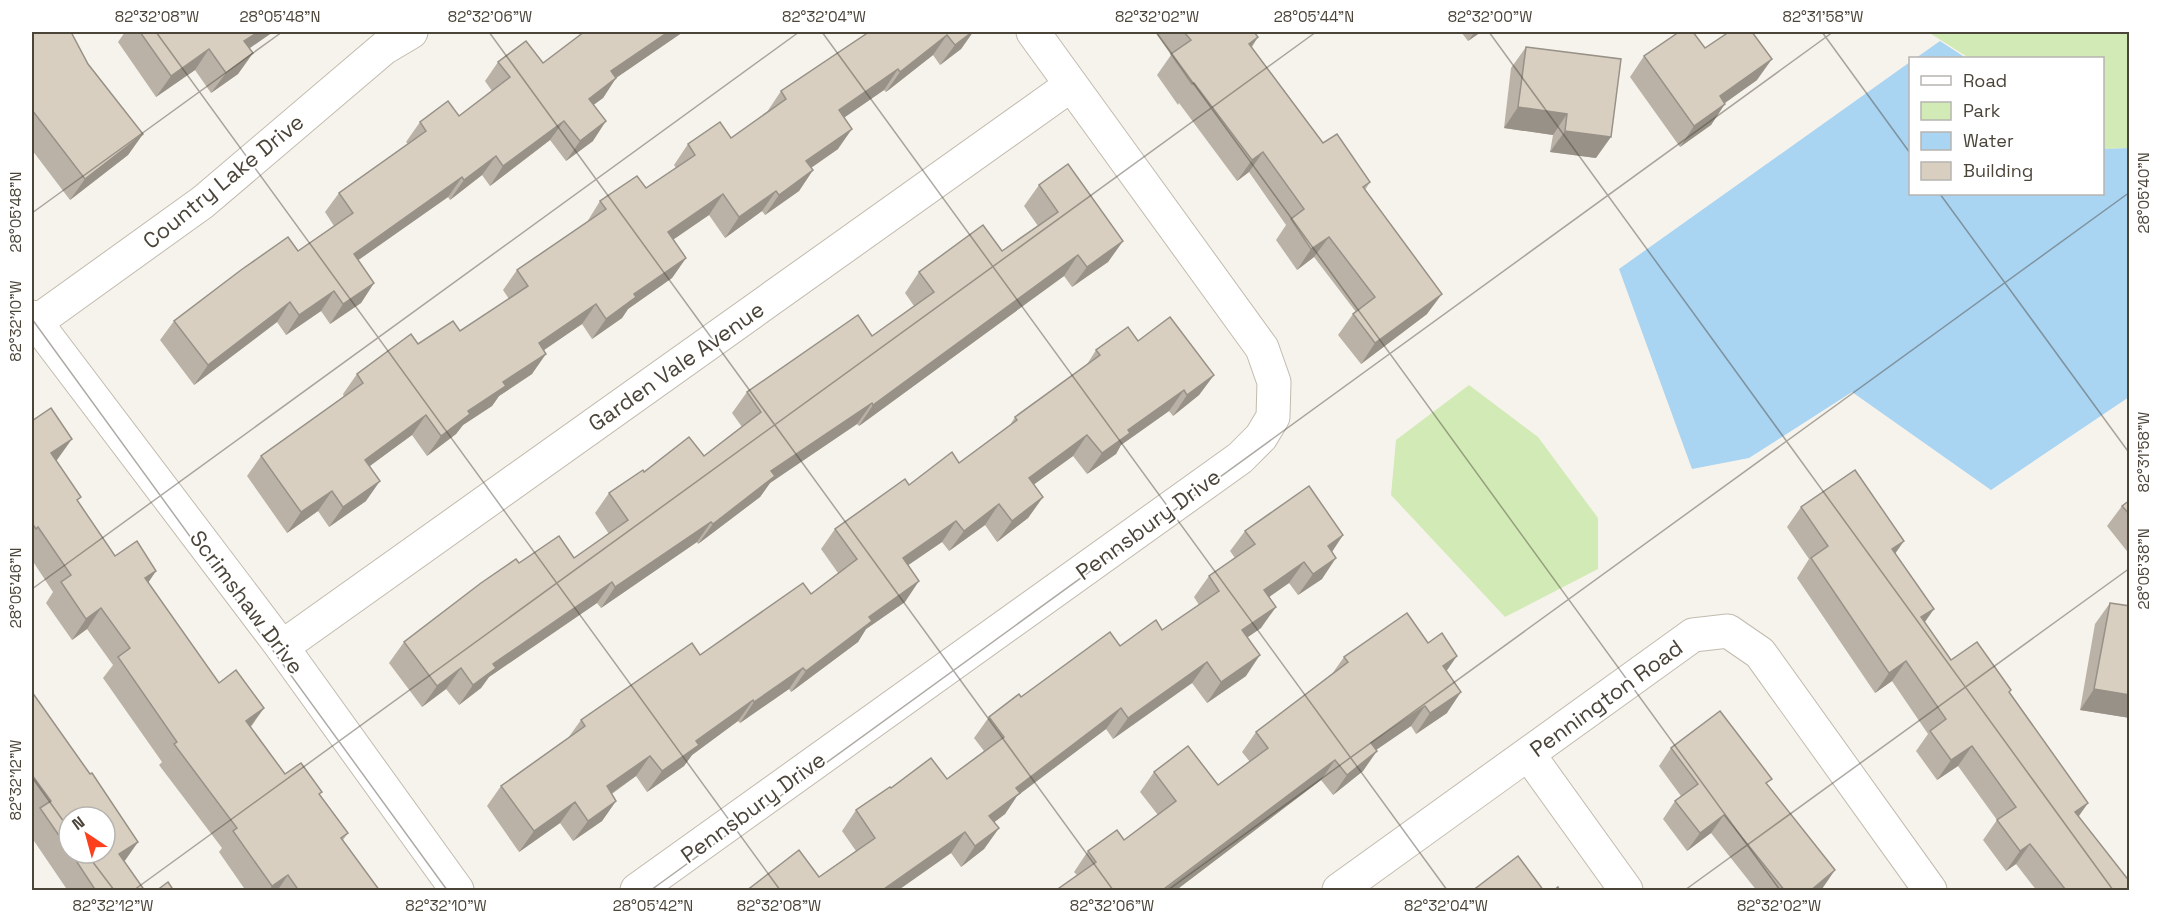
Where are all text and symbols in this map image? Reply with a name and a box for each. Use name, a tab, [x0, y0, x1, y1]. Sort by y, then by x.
text: 82°32'08"W	[115, 7, 199, 26]
text: 28°05'48"N	[240, 7, 320, 26]
text: 82°32'06"W	[448, 7, 532, 26]
text: 82°32'04"W	[782, 7, 866, 26]
text: 82°32'02"W	[1115, 7, 1199, 26]
text: 28°05'44"N	[1274, 7, 1354, 26]
text: 82°32'00"W	[1448, 7, 1532, 26]
text: 82°31'58"W	[1783, 7, 1863, 26]
legend	[1909, 57, 2104, 195]
text: Road	[1963, 69, 2007, 92]
text: Park	[1963, 99, 2001, 122]
street label: Country Lake Drive	[137, 107, 309, 255]
text: Water	[1963, 129, 2014, 152]
text: 28°05'40"N	[2134, 152, 2153, 234]
text: Building	[1963, 159, 2033, 182]
text: 28°05'48"N	[6, 172, 25, 252]
text: 82°32'10"W	[6, 280, 25, 362]
street label: Garden Vale Avenue	[583, 295, 769, 437]
text: 82°31'58"W	[2134, 412, 2153, 492]
street label: Pennsbury Drive	[1070, 462, 1226, 586]
street label: Scrimshaw Drive	[184, 525, 310, 679]
text: 28°05'38"N	[2134, 528, 2153, 610]
text: 28°05'46"N	[6, 548, 25, 628]
street label: Pennington Road	[1524, 633, 1688, 763]
text: 82°32'12"W	[6, 740, 25, 820]
street label: Pennsbury Drive	[675, 745, 831, 869]
north arrow	[57, 805, 117, 865]
text: N	[68, 812, 89, 835]
text: 82°32'12"W	[73, 896, 153, 915]
text: 82°32'10"W	[405, 896, 487, 915]
text: 28°05'42"N	[613, 896, 693, 915]
text: 82°32'08"W	[737, 896, 821, 915]
text: 82°32'06"W	[1070, 896, 1154, 915]
text: 82°32'04"W	[1404, 896, 1488, 915]
text: 82°32'02"W	[1737, 896, 1821, 915]

